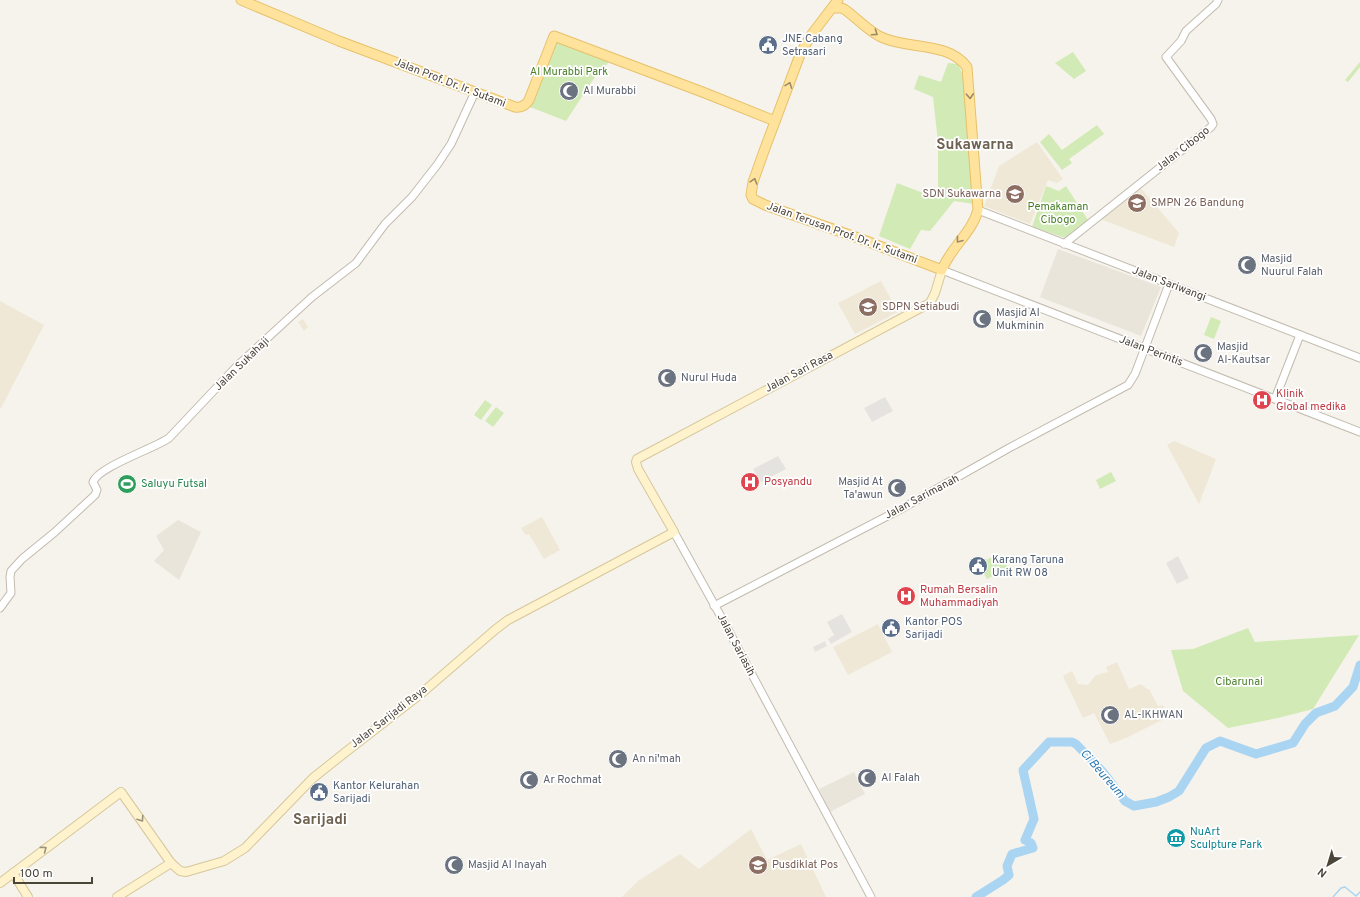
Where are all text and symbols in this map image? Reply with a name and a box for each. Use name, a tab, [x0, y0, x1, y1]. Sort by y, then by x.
one-way arrow	[871, 28, 878, 36]
place label: JNE Cabang Setrasari	[782, 32, 843, 59]
public building icon: JNE Cabang Setrasari	[757, 34, 779, 56]
street label: Jalan Prof. Dr. Ir. Sutami	[392, 55, 508, 111]
park label: Al Murabbi Park	[530, 65, 608, 79]
mosque icon: Al Murabbi	[558, 80, 580, 102]
one-way arrow	[785, 81, 793, 88]
place label: Al Murabbi	[583, 84, 636, 98]
one-way arrow	[965, 93, 974, 99]
street label: Jalan Cibogo	[1153, 124, 1213, 174]
district label: Sukawarna	[936, 136, 1014, 155]
one-way arrow	[749, 178, 758, 185]
school or university icon: SDN Sukawarna	[1004, 183, 1026, 205]
place label: SDN Sukawarna	[923, 187, 1001, 201]
school or university icon: SMPN 26 Bandung	[1126, 192, 1148, 214]
place label: SMPN 26 Bandung	[1151, 196, 1244, 210]
street label: Jalan Terusan Prof. Dr. Ir. Sutami	[765, 199, 919, 267]
park label: Pemakaman Cibogo	[1027, 200, 1089, 227]
one-way arrow	[957, 236, 964, 243]
place label: Masjid Nuurul Falah	[1261, 252, 1323, 279]
mosque icon: Masjid Nuurul Falah	[1236, 254, 1258, 276]
street label: Jalan Sariwangi	[1130, 263, 1208, 305]
school or university icon: SDPN Setiabudi	[857, 296, 879, 318]
place label: SDPN Setiabudi	[882, 300, 959, 314]
place label: Masjid Al Mukminin	[996, 306, 1044, 333]
mosque icon: Masjid Al Mukminin	[971, 308, 993, 330]
street label: Jalan Perintis	[1117, 332, 1185, 370]
street label: Jalan Sukahaji	[211, 334, 273, 394]
place label: Masjid Al-Kautsar	[1217, 340, 1271, 367]
mosque icon: Masjid Al-Kautsar	[1192, 342, 1214, 364]
street label: Jalan Sari Rasa	[762, 348, 836, 396]
mosque icon: Nurul Huda	[656, 367, 678, 389]
place label: Nurul Huda	[681, 371, 737, 385]
place label: Klinik Global medika	[1276, 387, 1346, 414]
hospital icon: Klinik Global medika	[1251, 389, 1273, 411]
hospital icon: Posyandu	[739, 471, 761, 493]
street label: Jalan Sarimanah	[882, 471, 962, 523]
sports icon: Saluyu Futsal	[116, 473, 138, 495]
place label: Posyandu	[764, 475, 812, 489]
place label: Masjid At Ta'awun	[838, 475, 883, 502]
place label: Saluyu Futsal	[141, 477, 207, 491]
mosque icon: Masjid At Ta'awun	[886, 477, 908, 499]
place label: Karang Taruna Unit RW 08	[992, 553, 1064, 580]
public building icon: Karang Taruna Unit RW 08	[967, 555, 989, 577]
place label: Rumah Bersalin Muhammadiyah	[920, 583, 999, 610]
hospital icon: Rumah Bersalin Muhammadiyah	[895, 585, 917, 607]
street label: Jalan Sariasih	[714, 611, 758, 679]
place label: Kantor POS Sarijadi	[905, 615, 963, 642]
public building icon: Kantor POS Sarijadi	[880, 617, 902, 639]
park label: Cibarunai	[1215, 675, 1263, 689]
street label: Jalan Sarijadi Raya	[348, 682, 430, 751]
mosque icon: AL-IKHWAN	[1099, 704, 1121, 726]
place label: AL-IKHWAN	[1124, 708, 1183, 722]
water label: Ci Beureum	[1076, 746, 1128, 802]
mosque icon: An ni'mah	[607, 748, 629, 770]
place label: An ni'mah	[632, 752, 681, 766]
mosque icon: Al Falah	[856, 767, 878, 789]
mosque icon: Ar Rochmat	[518, 769, 540, 791]
place label: Al Falah	[881, 771, 920, 785]
place label: Ar Rochmat	[543, 773, 602, 787]
place label: Kantor Kelurahan Sarijadi	[333, 779, 419, 806]
public building icon: Kantor Kelurahan Sarijadi	[308, 781, 330, 803]
district label: Sarijadi	[293, 811, 347, 830]
one-way arrow	[136, 815, 144, 822]
place label: NuArt Sculpture Park	[1190, 825, 1262, 852]
museum icon: NuArt Sculpture Park	[1165, 827, 1187, 849]
north arrow	[1308, 845, 1348, 885]
one-way arrow	[40, 847, 47, 854]
mosque icon: Masjid Al Inayah	[443, 854, 465, 876]
school or university icon: Pusdiklat Pos	[747, 854, 769, 876]
place label: Masjid Al Inayah	[468, 858, 547, 872]
place label: Pusdiklat Pos	[772, 858, 838, 872]
scale bar	[14, 859, 92, 885]
text: N	[1315, 864, 1330, 880]
text: 100 m	[20, 866, 53, 882]

